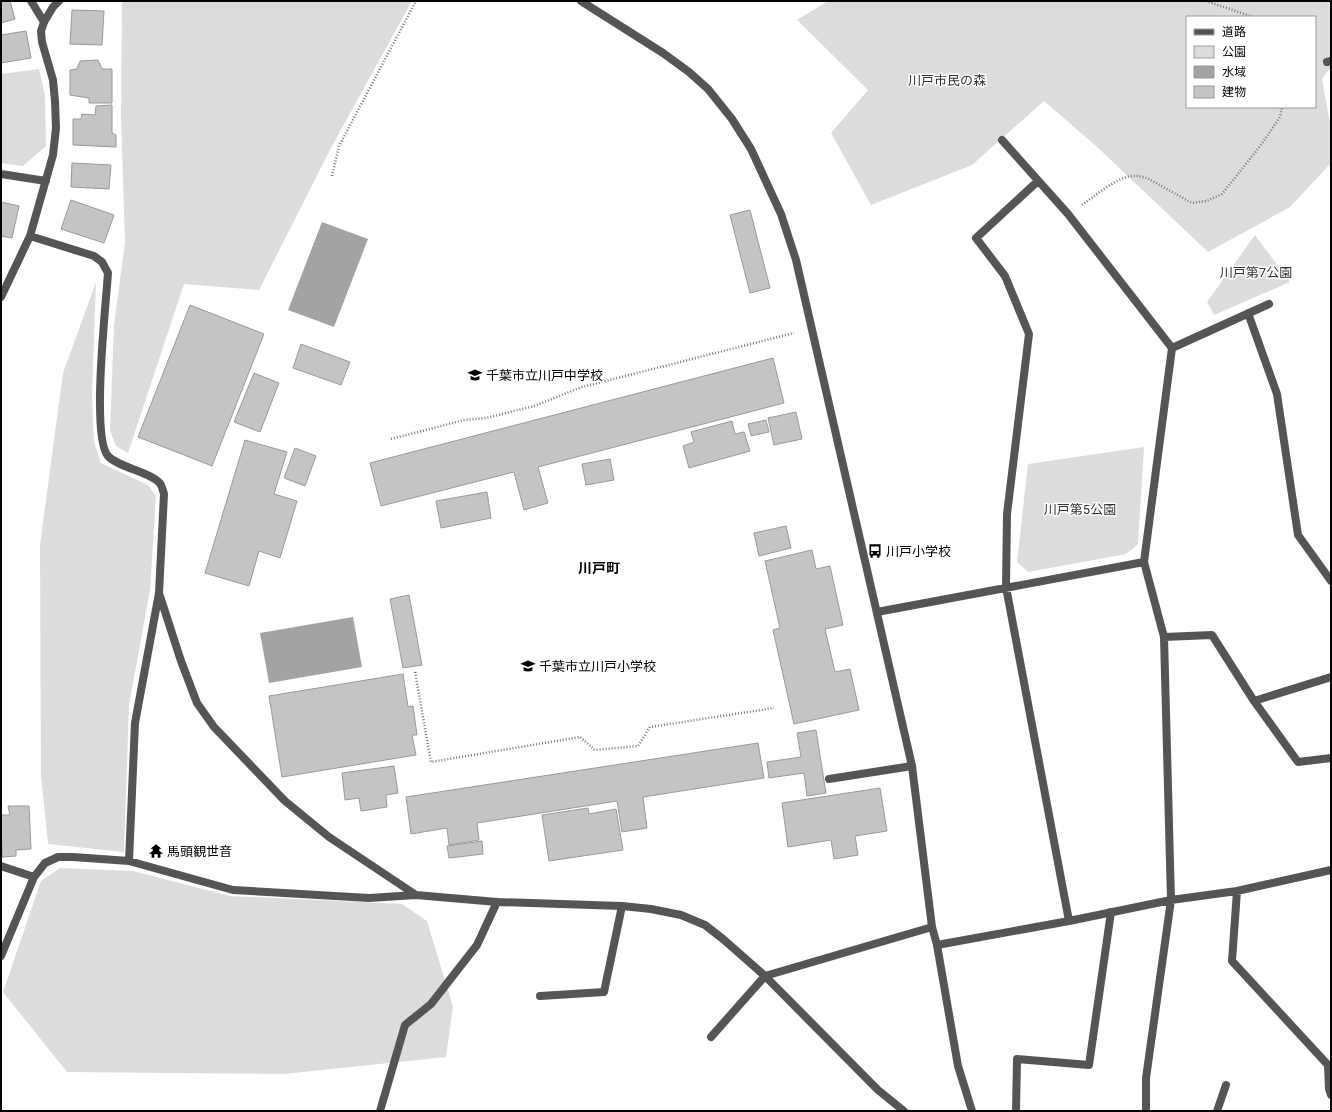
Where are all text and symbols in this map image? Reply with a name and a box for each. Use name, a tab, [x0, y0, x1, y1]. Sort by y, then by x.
legend	[1186, 16, 1316, 108]
text: 道路	[1222, 25, 1246, 39]
text: 公園	[1222, 45, 1246, 59]
text: 水域	[1222, 65, 1246, 79]
park label: 川戸市民の森	[908, 73, 986, 88]
text: 建物	[1222, 85, 1246, 99]
park label: 川戸第7公園	[1220, 265, 1292, 280]
school or university icon: 千葉市立川戸中学校	[467, 367, 483, 383]
place label: 千葉市立川戸中学校	[486, 368, 603, 383]
park label: 川戸第5公園	[1044, 502, 1116, 517]
bus stop icon: 川戸小学校	[867, 543, 883, 559]
place label: 川戸小学校	[886, 544, 951, 559]
district label: 川戸町	[578, 560, 620, 576]
school or university icon: 千葉市立川戸小学校	[520, 658, 536, 674]
place label: 千葉市立川戸小学校	[539, 659, 656, 674]
temple icon: 馬頭観世音	[148, 843, 164, 859]
place label: 馬頭観世音	[167, 844, 232, 859]

